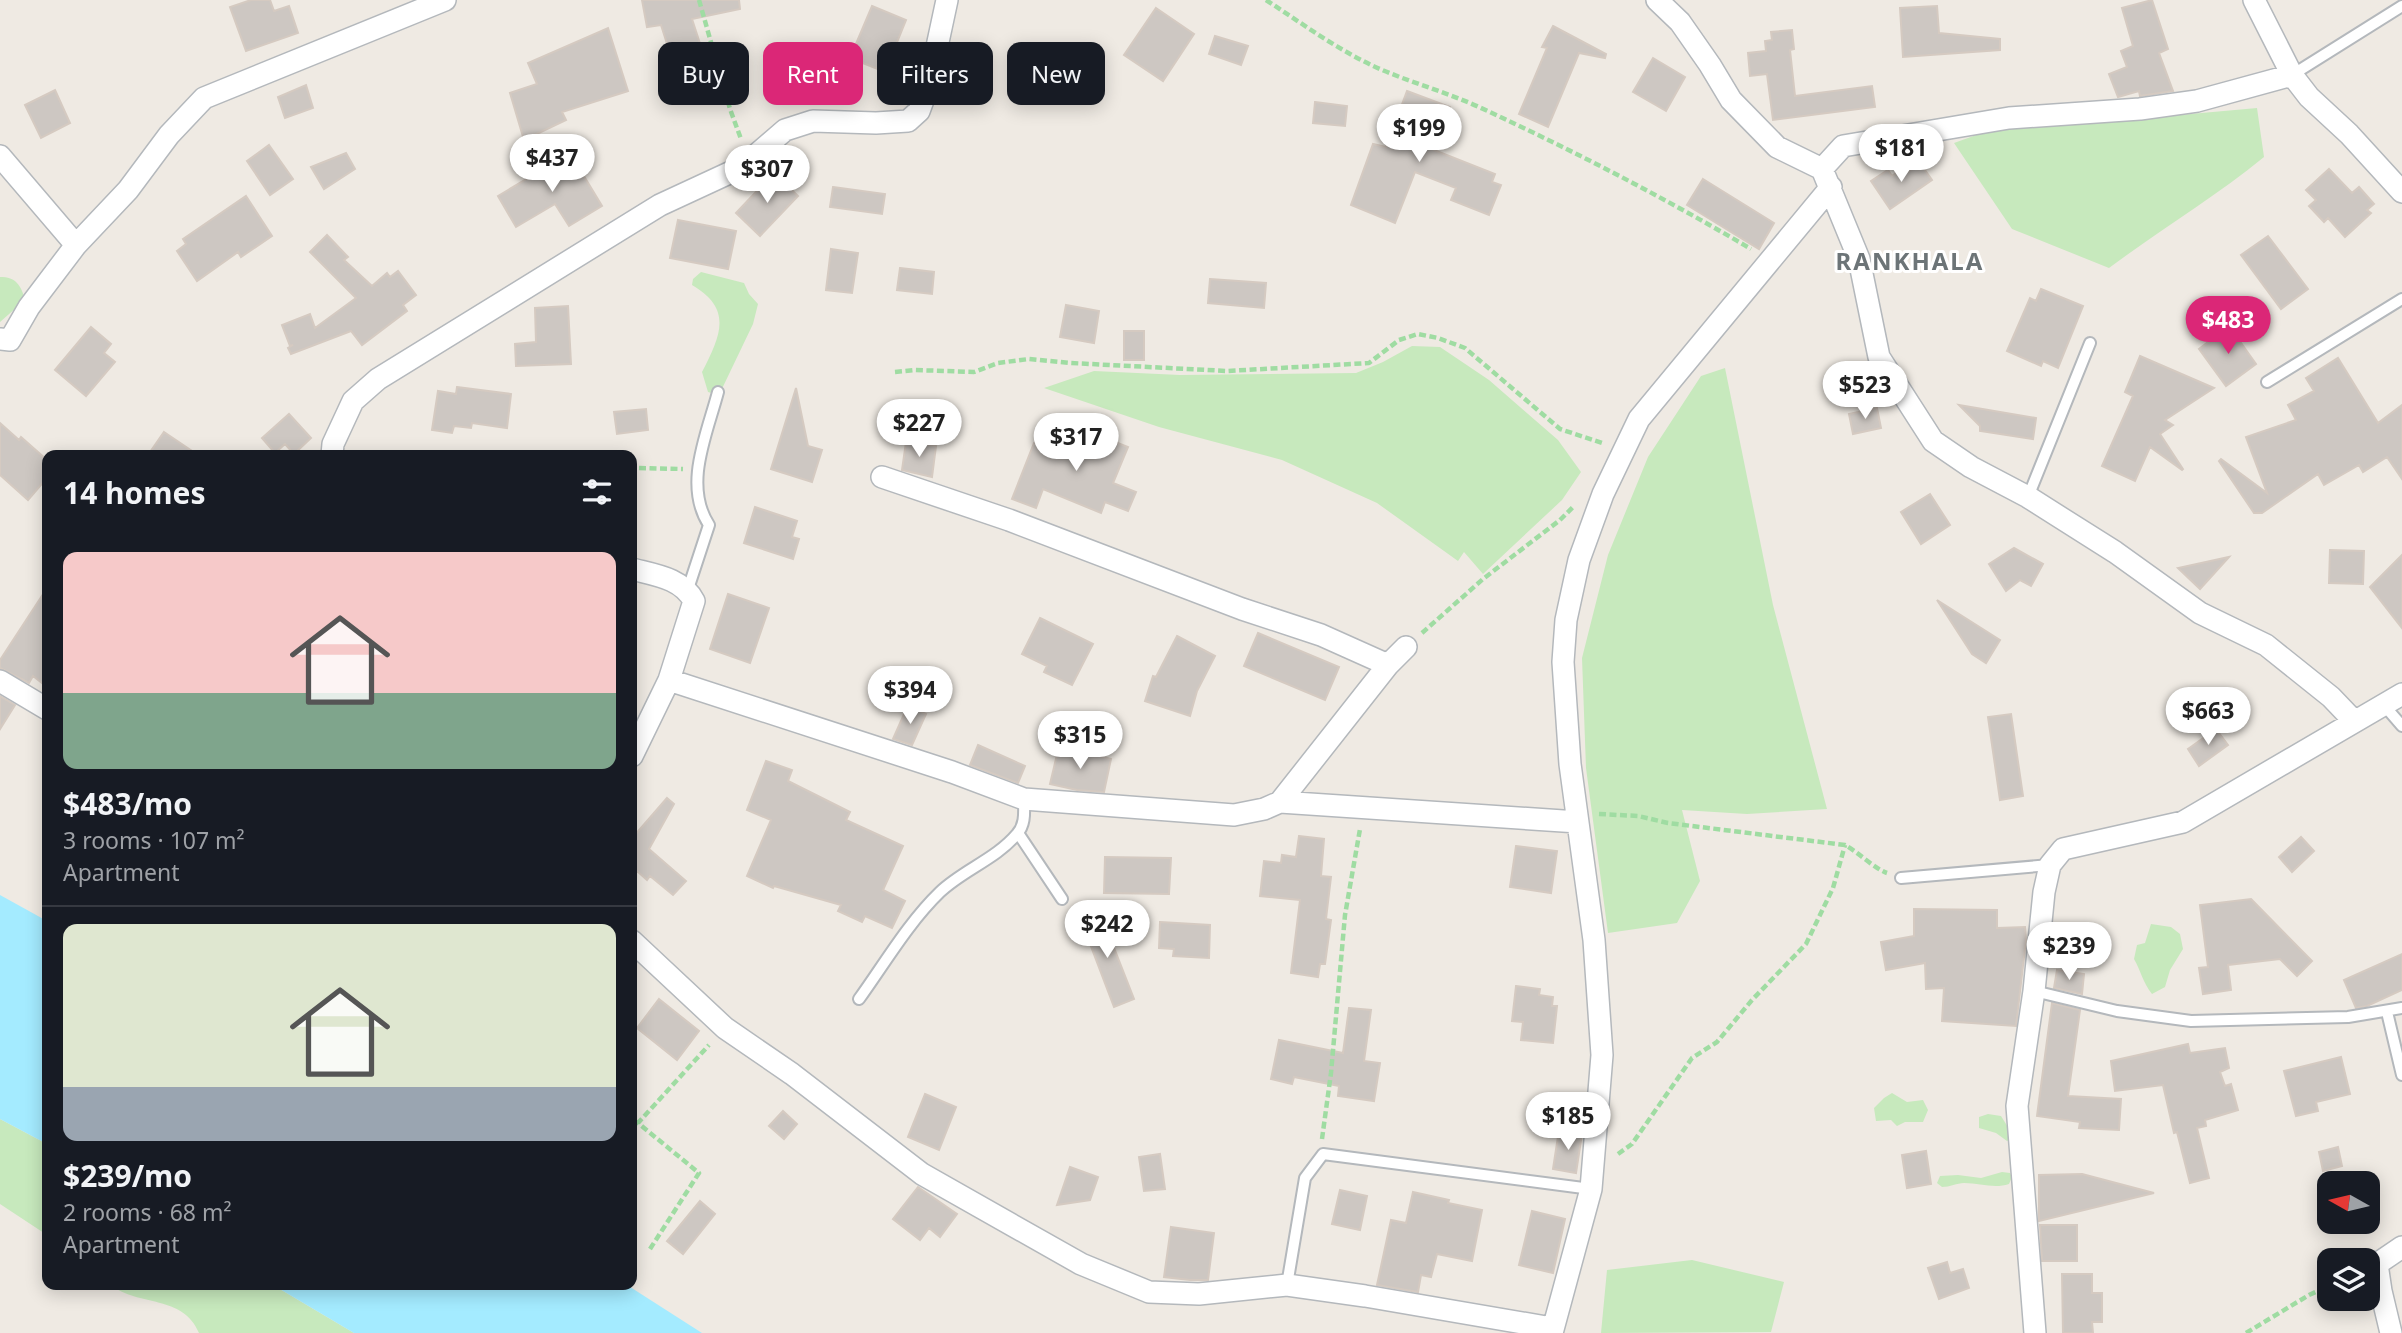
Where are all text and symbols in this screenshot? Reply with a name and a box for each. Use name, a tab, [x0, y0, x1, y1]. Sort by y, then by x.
chip: Buy	[658, 42, 749, 105]
chip: Rent	[763, 42, 863, 105]
chip: Filters	[877, 42, 993, 105]
chip: New	[1007, 42, 1105, 105]
pin: $199	[1378, 104, 1460, 164]
text: $199	[1393, 111, 1445, 143]
pin: $181	[1860, 124, 1942, 184]
text: $181	[1875, 131, 1927, 163]
pin: $437	[511, 134, 593, 194]
text: $437	[526, 141, 578, 173]
pin: $307	[726, 146, 808, 205]
text: $307	[741, 152, 793, 184]
district label: RANKHALA	[1836, 244, 1984, 277]
pin: $483	[2187, 296, 2269, 356]
text: $483	[2202, 303, 2254, 335]
pin: $523	[1824, 362, 1906, 421]
text: $523	[1839, 368, 1891, 400]
pin: $227	[878, 400, 960, 459]
text: $227	[893, 406, 945, 438]
pin: $317	[1035, 414, 1117, 473]
text: $317	[1050, 420, 1102, 452]
text: 14 homes	[63, 472, 206, 513]
icon: filters	[578, 473, 616, 511]
icon: home	[277, 597, 403, 723]
pin: $394	[869, 666, 951, 726]
text: $394	[884, 673, 936, 705]
pin: $663	[2167, 688, 2249, 747]
text: $663	[2182, 694, 2234, 726]
pin: $315	[1039, 712, 1121, 771]
text: $315	[1054, 718, 1106, 750]
text: $483/mo	[63, 783, 192, 824]
text: 3 rooms · 107 m²	[63, 824, 245, 856]
text: Apartment	[63, 856, 180, 888]
pin: $242	[1066, 900, 1148, 960]
text: $242	[1081, 907, 1133, 939]
pin: $239	[2028, 922, 2110, 982]
text: $239	[2043, 929, 2095, 961]
icon: home	[277, 969, 403, 1095]
pin: $185	[1527, 1092, 1609, 1152]
text: $185	[1542, 1099, 1594, 1131]
text: $239/mo	[63, 1155, 192, 1196]
north arrow	[2317, 1171, 2380, 1234]
map controls	[2317, 1171, 2380, 1311]
text: 2 rooms · 68 m²	[63, 1196, 232, 1228]
text: Apartment	[63, 1228, 180, 1260]
button: layers	[2317, 1248, 2380, 1311]

